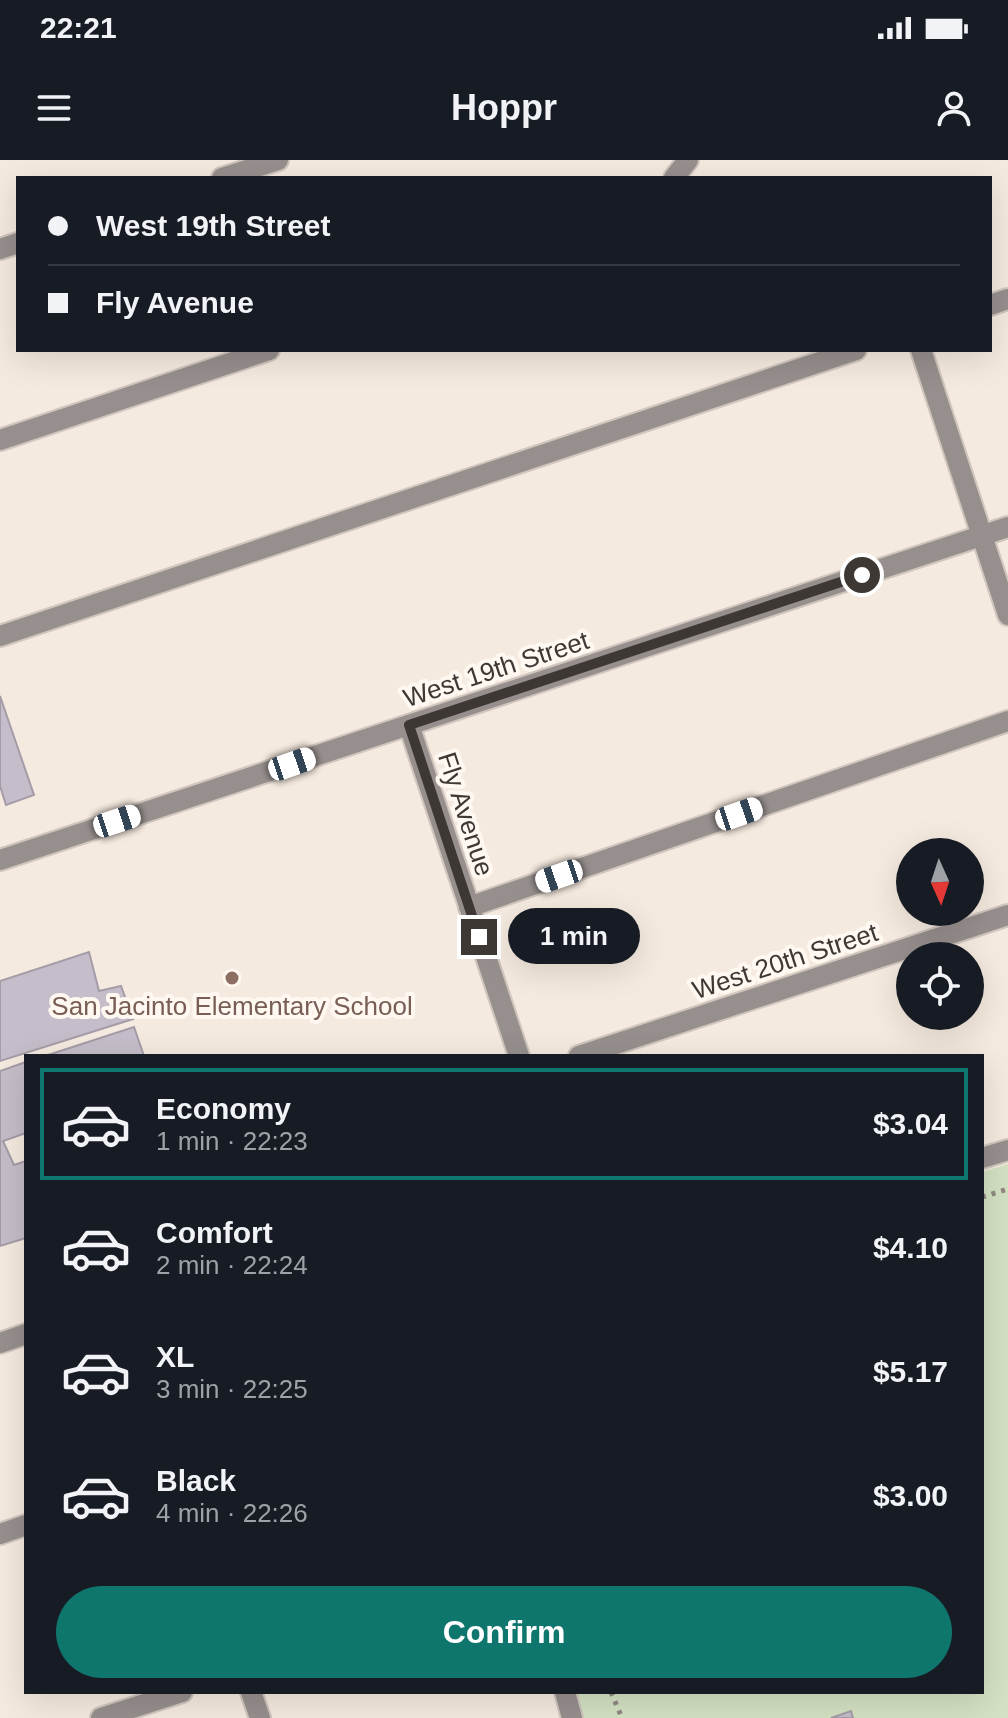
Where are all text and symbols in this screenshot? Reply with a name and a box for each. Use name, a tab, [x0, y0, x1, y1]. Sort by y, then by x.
text: 22:21	[40, 11, 117, 44]
icon: menu	[32, 86, 76, 130]
icon: person	[932, 86, 976, 130]
text: Hoppr	[451, 87, 557, 128]
text: West 19th Street	[96, 209, 331, 242]
text: Fly Avenue	[96, 286, 254, 319]
route start	[844, 557, 880, 593]
street label: West 19th Street	[400, 625, 593, 713]
car	[265, 745, 319, 783]
street label: Fly Avenue	[432, 748, 500, 880]
car	[712, 795, 766, 833]
car	[90, 802, 144, 840]
north arrow	[896, 838, 984, 926]
map controls	[896, 838, 984, 1030]
car	[532, 857, 586, 895]
callout: 1 min	[507, 909, 639, 965]
street label: West 20th Street	[689, 917, 882, 1005]
route end	[461, 919, 497, 955]
text: 1 min	[540, 921, 608, 951]
button: locate	[896, 942, 984, 1030]
marker: San Jacinto Elementary School	[223, 969, 241, 987]
place label: San Jacinto Elementary School	[51, 991, 413, 1021]
icon: car	[60, 1088, 132, 1160]
text: Economy	[156, 1092, 291, 1125]
text: $3.04	[873, 1107, 948, 1140]
text: 1 min · 22:23	[156, 1126, 308, 1156]
icon: car	[60, 1212, 132, 1284]
text: Comfort	[156, 1216, 273, 1249]
text: $4.10	[873, 1231, 948, 1264]
text: 2 min · 22:24	[156, 1250, 308, 1280]
icon: car	[60, 1336, 132, 1408]
text: XL	[156, 1340, 194, 1373]
text: $5.17	[873, 1355, 948, 1388]
text: 3 min · 22:25	[156, 1374, 308, 1404]
icon: car	[60, 1460, 132, 1532]
text: Black	[156, 1464, 236, 1497]
text: $3.00	[873, 1479, 948, 1512]
text: 4 min · 22:26	[156, 1498, 308, 1528]
button: Confirm	[56, 1586, 952, 1678]

